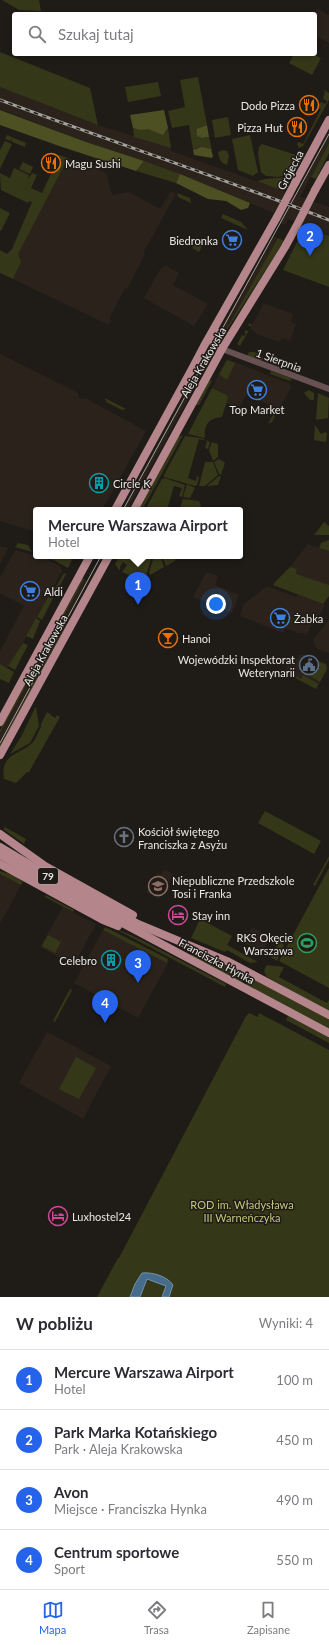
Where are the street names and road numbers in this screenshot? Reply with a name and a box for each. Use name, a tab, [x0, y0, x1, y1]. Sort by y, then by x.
street label: Grójecka	[274, 148, 306, 192]
street label: Aleja Krakowska	[178, 324, 228, 400]
street label: 1 Sierpnia	[254, 346, 304, 374]
street label: Aleja Krakowska	[20, 612, 70, 688]
road number: 79	[38, 868, 58, 884]
street label: Franciszka Hynka	[177, 936, 257, 986]

